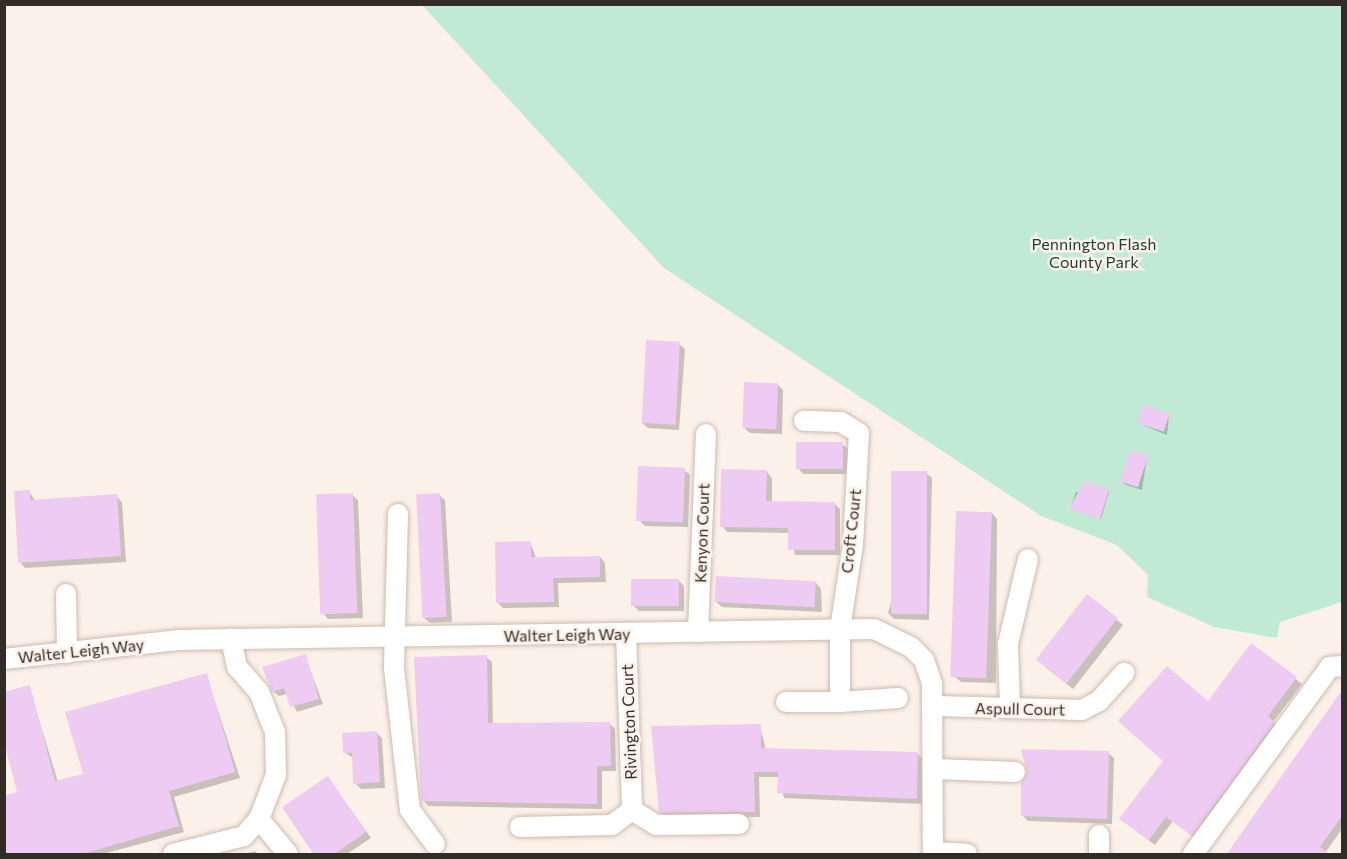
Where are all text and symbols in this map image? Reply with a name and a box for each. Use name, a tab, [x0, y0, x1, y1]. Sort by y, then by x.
park label: Pennington Flash County Park	[1032, 234, 1156, 272]
street label: Kenyon Court	[691, 483, 713, 583]
street label: Croft Court	[837, 488, 865, 574]
street label: Walter Leigh Way	[503, 624, 631, 646]
street label: Walter Leigh Way	[17, 635, 145, 667]
street label: Rivington Court	[617, 664, 641, 780]
street label: Aspull Court	[975, 699, 1065, 719]

